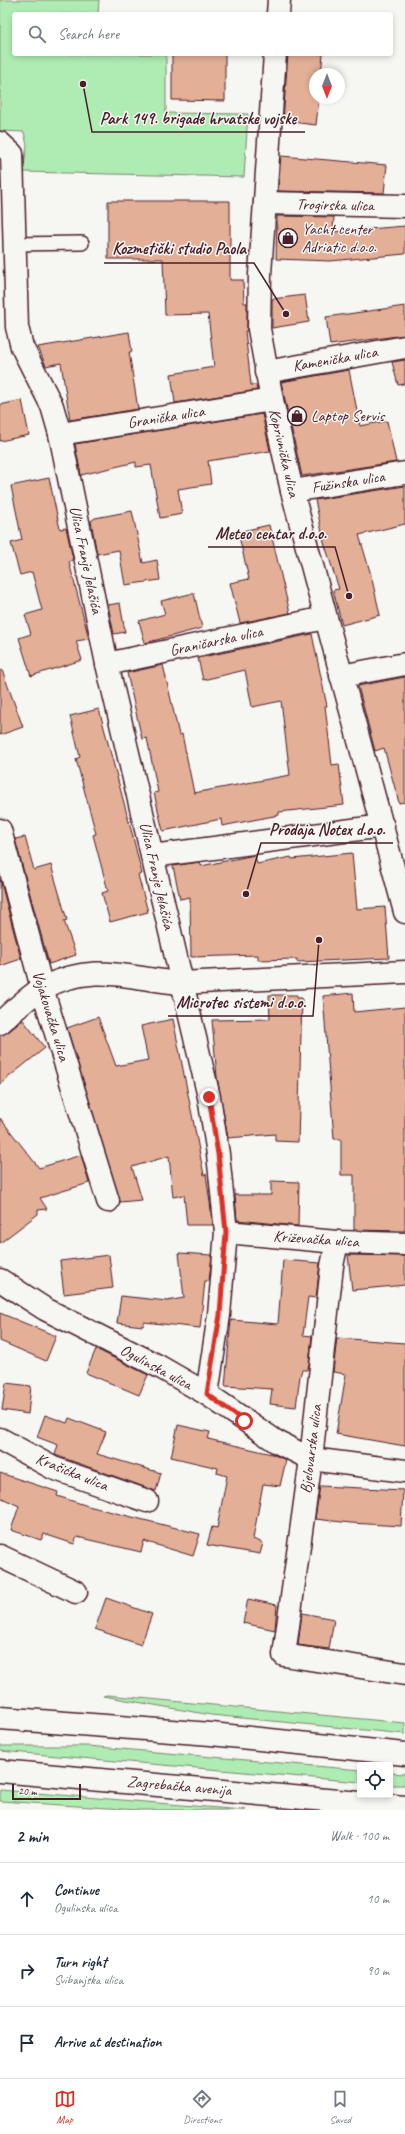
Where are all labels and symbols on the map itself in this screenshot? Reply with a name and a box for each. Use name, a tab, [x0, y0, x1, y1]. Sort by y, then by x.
north arrow	[309, 68, 345, 104]
callout: Park 149. brigade hrvatske vojske	[92, 103, 305, 132]
text: Park 149. brigade hrvatske vojske	[100, 108, 299, 129]
street label: Trogirska ulica	[296, 194, 375, 216]
place label: Yacht center Adriatic d.o.o.	[302, 219, 377, 257]
shop icon: Yacht center Adriatic d.o.o.	[277, 227, 299, 249]
callout: Kozmetički studio Paola	[104, 234, 254, 263]
text: Kozmetički studio Paola	[112, 238, 247, 259]
street label: Kamenička ulica	[291, 342, 380, 376]
street label: Granička ulica	[126, 401, 207, 433]
shop icon: Laptop Servis	[286, 405, 308, 427]
place label: Laptop Servis	[311, 406, 386, 426]
street label: Koprivnička ulica	[264, 407, 304, 500]
street label: Fužinska ulica	[310, 466, 387, 498]
street label: Ulica Franje Jelašića	[65, 504, 107, 617]
callout: Meteo centar d.o.o.	[208, 518, 335, 547]
text: Meteo centar d.o.o.	[215, 523, 327, 544]
street label: Graničarska ulica	[168, 621, 266, 661]
callout: Prodaja Notex d.o.o.	[261, 814, 393, 843]
text: Prodaja Notex d.o.o.	[269, 819, 386, 840]
street label: Ulica Franje Jelašića	[135, 820, 179, 933]
street label: Vojakovačka ulica	[28, 968, 75, 1065]
callout: Microtec sistemi d.o.o.	[168, 987, 313, 1016]
text: Microtec sistemi d.o.o.	[176, 992, 306, 1013]
route end	[200, 1088, 218, 1106]
street label: Križevačka ulica	[273, 1226, 360, 1252]
street label: Ogulinska ulica	[117, 1340, 197, 1395]
street label: Bjelovarska ulica	[296, 1402, 326, 1495]
route start	[235, 1412, 253, 1430]
street label: Krašićka ulica	[33, 1448, 112, 1496]
street label: Zagrebačka avenija	[126, 1771, 233, 1801]
scale bar	[12, 1782, 81, 1801]

